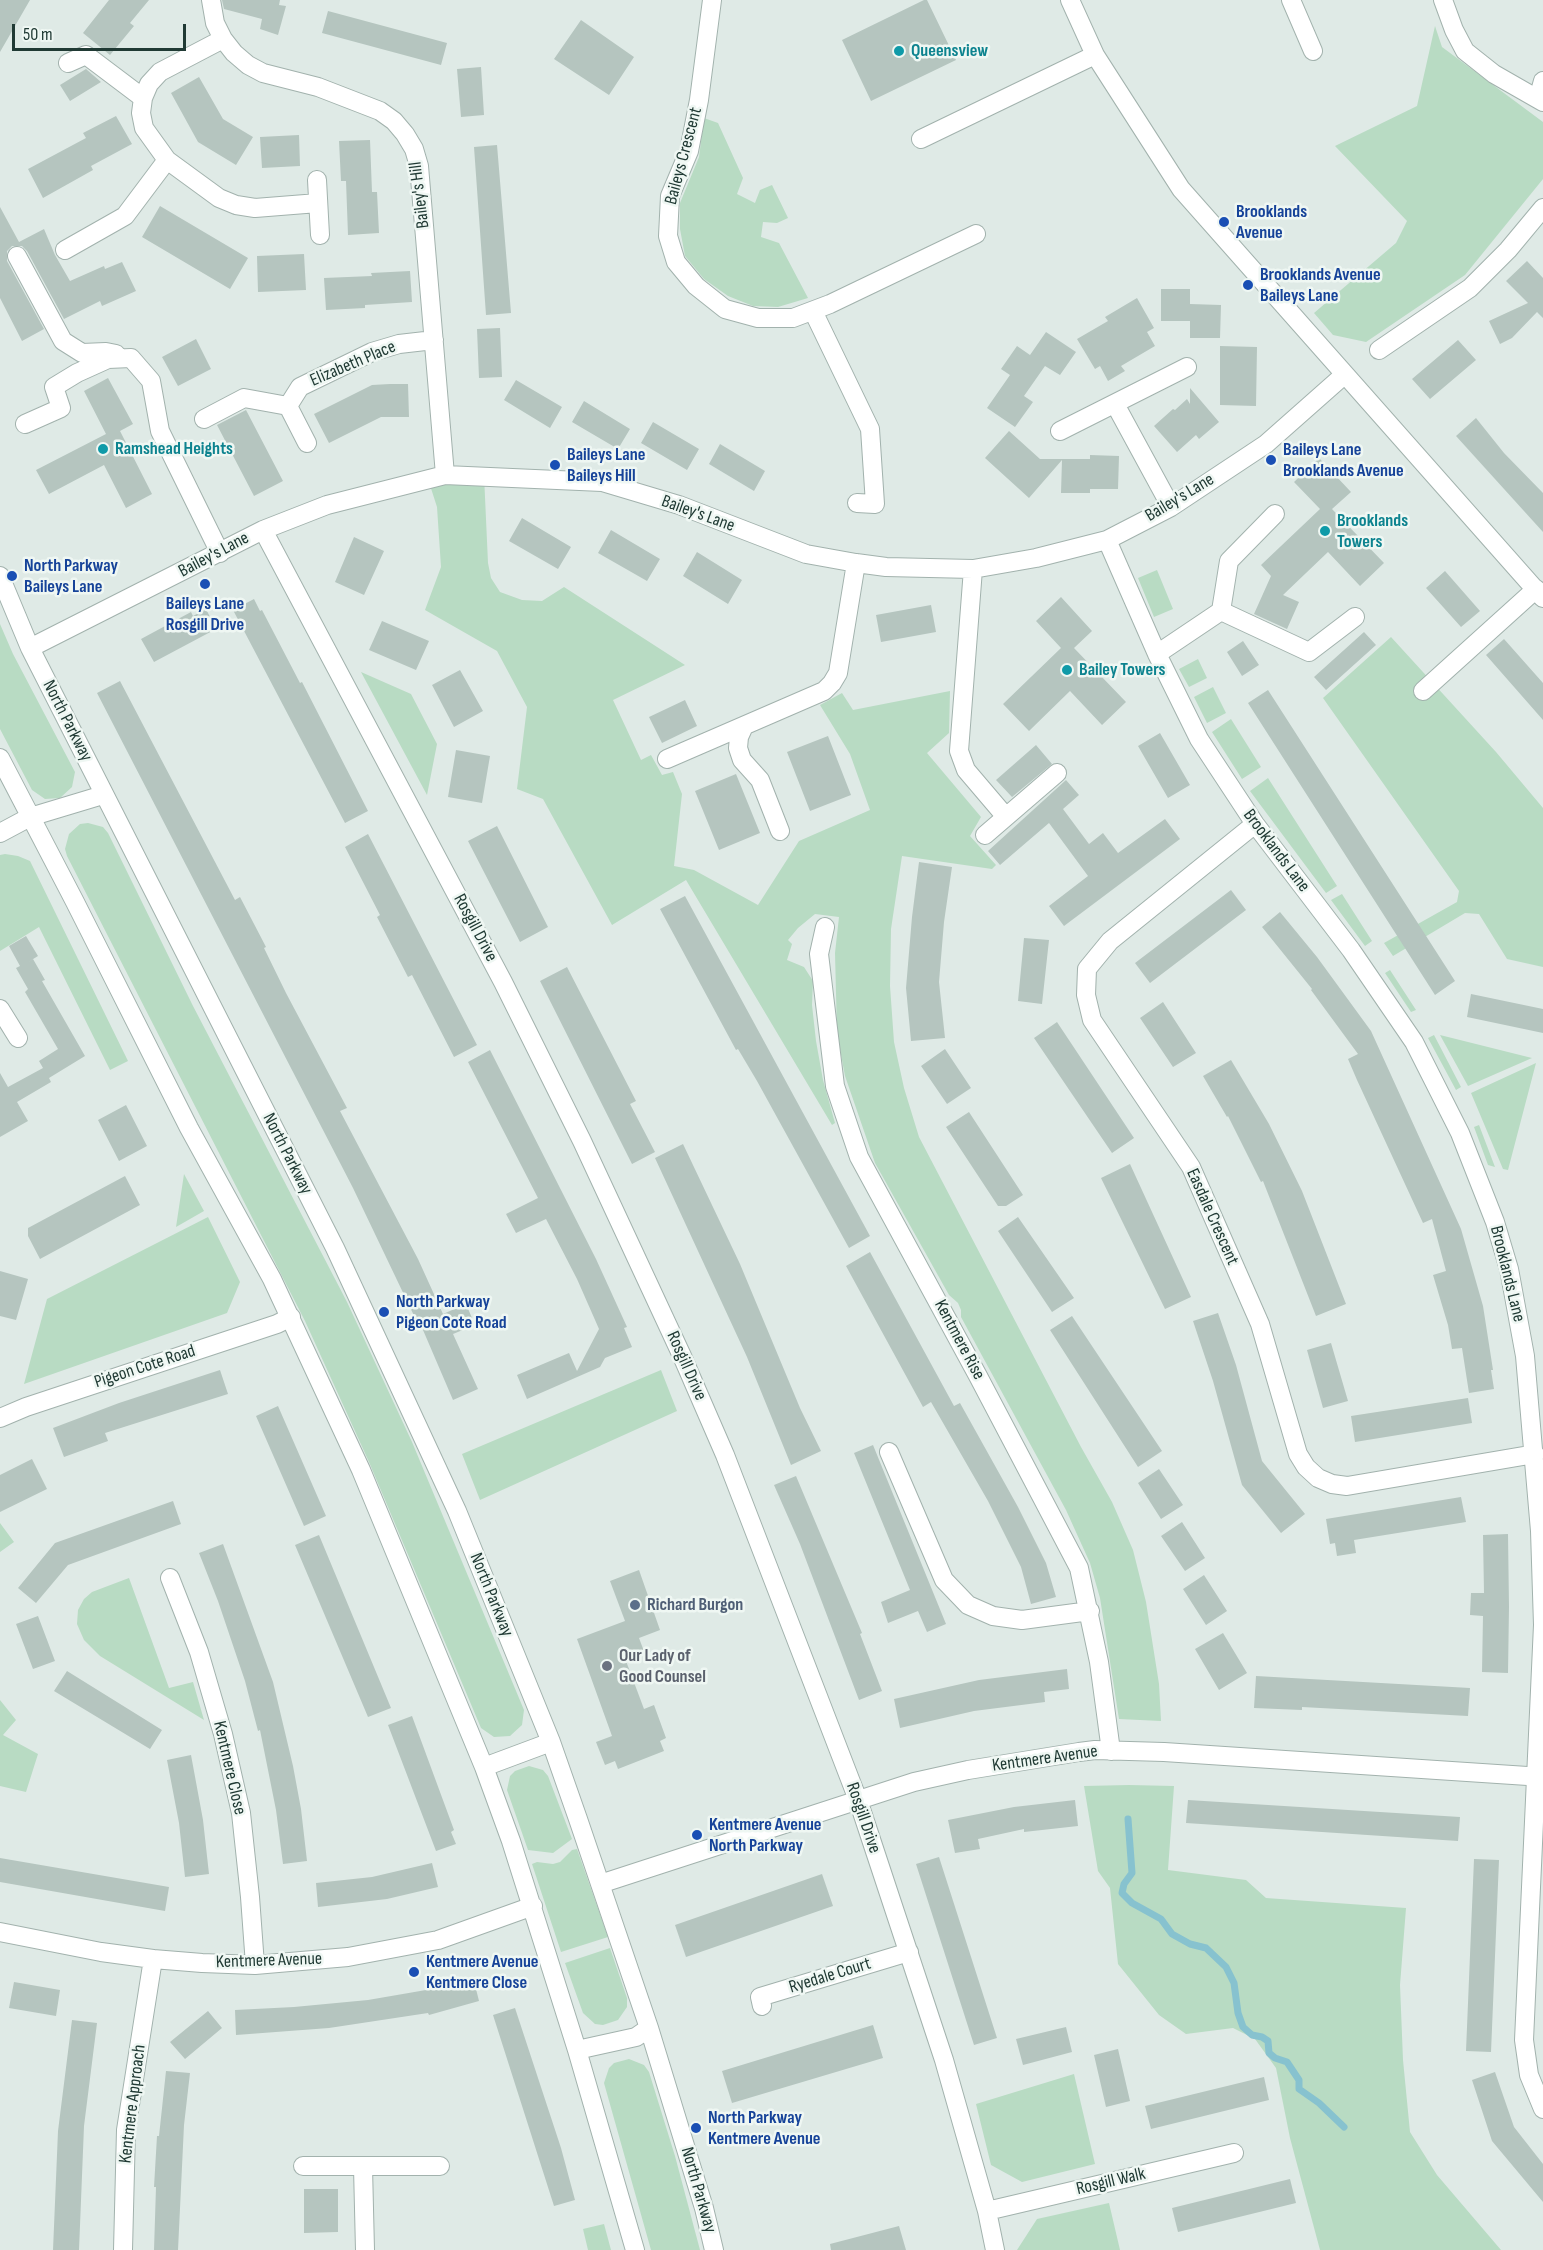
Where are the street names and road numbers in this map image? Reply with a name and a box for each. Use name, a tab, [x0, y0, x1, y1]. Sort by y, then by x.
street label: Baileys Crescent	[661, 105, 707, 207]
street label: Bailey's Hill	[405, 160, 435, 230]
street label: Elizabeth Place	[307, 336, 399, 392]
street label: Bailey's Lane	[1142, 469, 1218, 527]
street label: Bailey's Lane	[658, 491, 738, 537]
street label: Bailey's Lane	[175, 528, 253, 582]
street label: North Parkway	[37, 677, 97, 765]
street label: Brooklands Lane	[1238, 805, 1314, 897]
street label: Rosgill Drive	[448, 891, 502, 965]
street label: North Parkway	[257, 1110, 317, 1198]
street label: Easdale Crescent	[1181, 1165, 1243, 1269]
street label: Brooklands Lane	[1485, 1224, 1529, 1324]
street label: Kentmere Rise	[929, 1296, 989, 1384]
street label: Rosgill Drive	[661, 1328, 711, 1404]
street label: Pigeon Cote Road	[92, 1341, 198, 1393]
street label: North Parkway	[464, 1550, 518, 1640]
street label: Kentmere Close	[208, 1719, 250, 1817]
street label: Kentmere Avenue	[991, 1741, 1099, 1777]
street label: Rosgill Drive	[841, 1780, 885, 1856]
street label: Kentmere Avenue	[216, 1948, 322, 1974]
street label: Ryedale Court	[786, 1953, 874, 1999]
street label: Kentmere Approach	[115, 2043, 151, 2165]
street label: North Parkway	[675, 2145, 721, 2235]
street label: Rosgill Walk	[1074, 2164, 1148, 2200]

